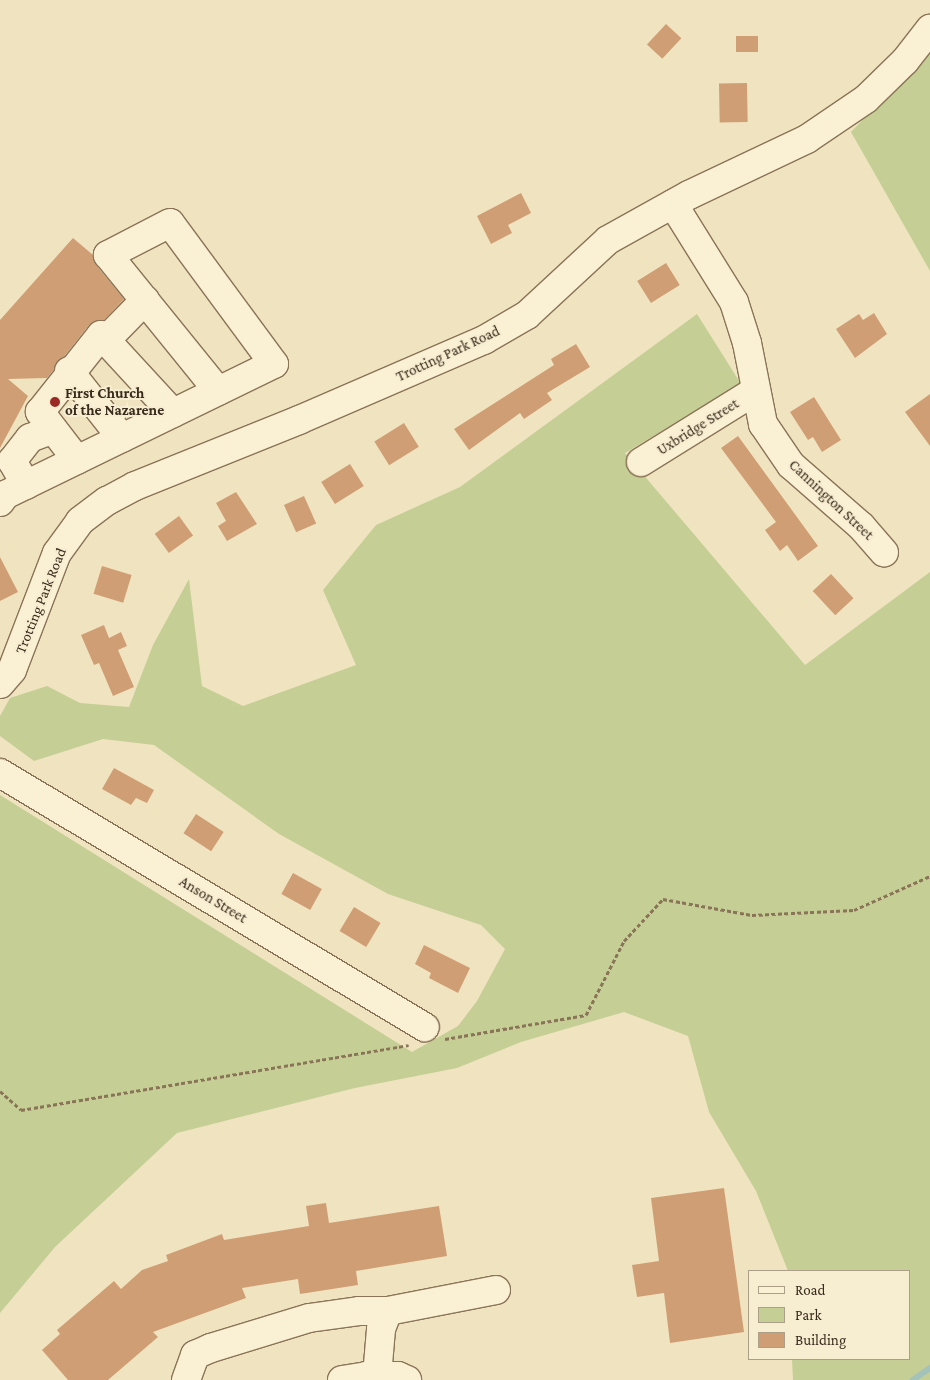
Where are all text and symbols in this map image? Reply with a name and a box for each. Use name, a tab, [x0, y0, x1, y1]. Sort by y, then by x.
street label: Trotting Park Road	[393, 322, 503, 386]
place label: First Church of the Nazarene	[65, 384, 164, 419]
street label: Uxbridge Street	[654, 395, 742, 459]
marker: First Church of the Nazarene	[49, 396, 61, 408]
street label: Cannington Street	[785, 456, 877, 544]
street label: Trotting Park Road	[12, 545, 70, 657]
street label: Anson Street	[176, 873, 250, 927]
legend	[748, 1270, 910, 1360]
text: Road	[795, 1282, 825, 1298]
text: Park	[795, 1307, 822, 1323]
text: Building	[795, 1332, 846, 1348]

